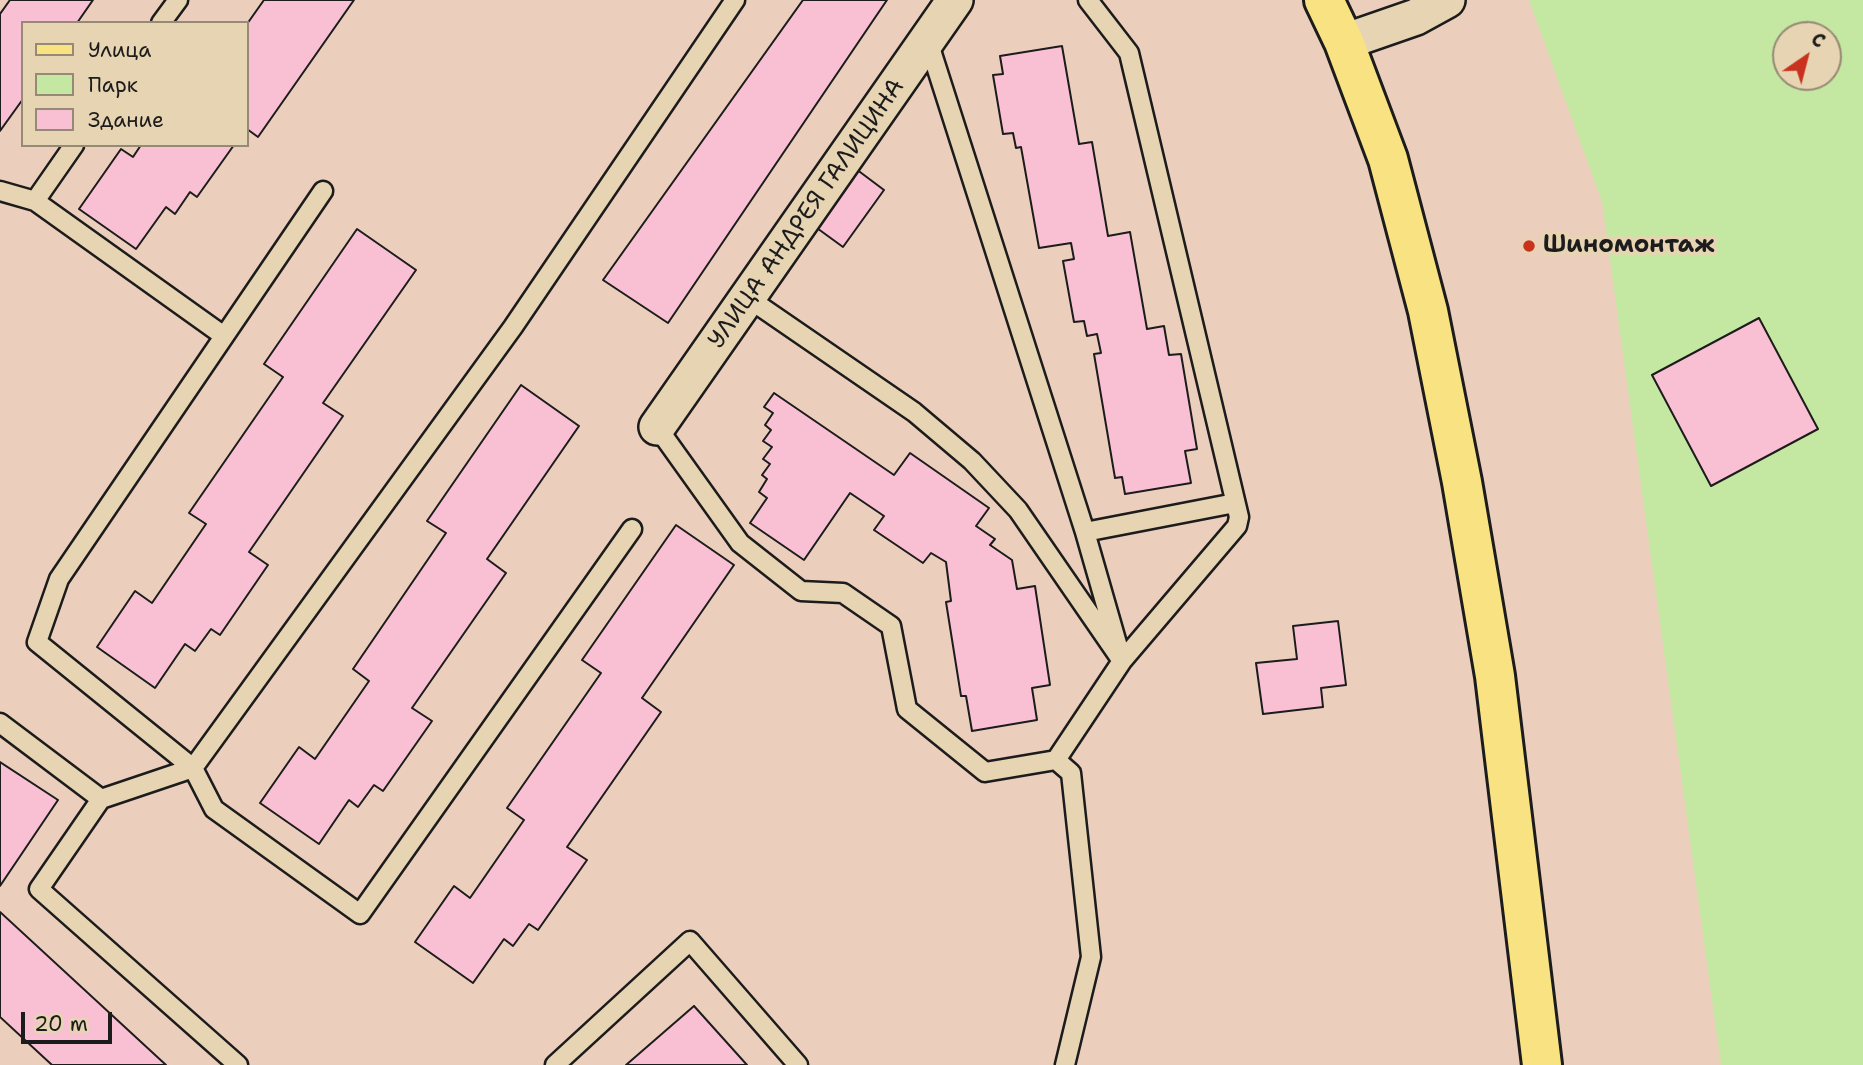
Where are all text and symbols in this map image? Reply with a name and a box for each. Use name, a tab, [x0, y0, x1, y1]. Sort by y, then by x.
legend	[21, 21, 248, 147]
north arrow	[1772, 21, 1842, 91]
text: С	[1806, 26, 1830, 54]
text: Улица	[88, 36, 151, 64]
text: Парк	[88, 71, 138, 99]
street label: УЛИЦА АНДРЕЯ ГАЛИЦИНА	[703, 74, 911, 354]
text: Здание	[88, 106, 164, 134]
place label: Шиномонтаж	[1543, 232, 1715, 260]
marker: Шиномонтаж	[1521, 238, 1537, 254]
scale bar	[24, 998, 116, 1042]
text: 20 m	[34, 1010, 88, 1038]

